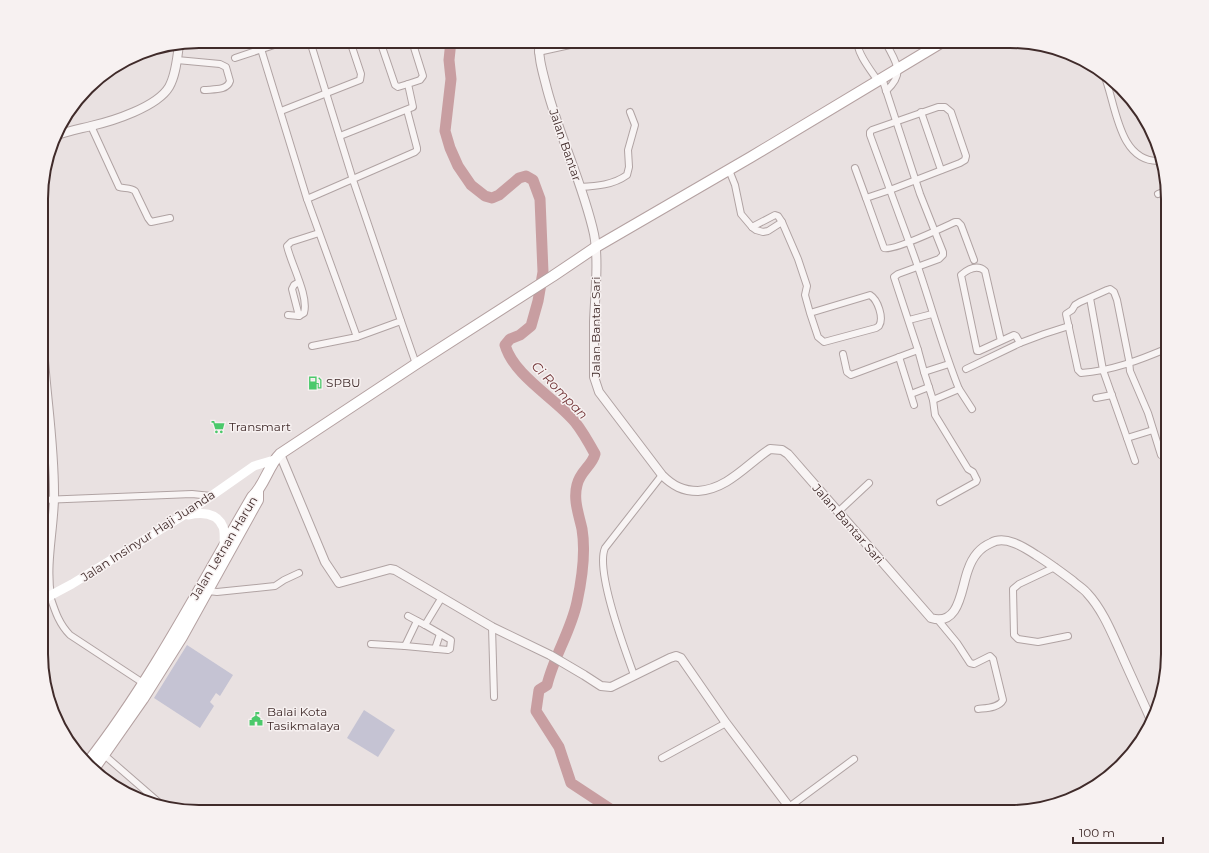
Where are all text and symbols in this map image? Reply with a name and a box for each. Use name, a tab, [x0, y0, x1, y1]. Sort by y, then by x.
street label: Jalan Bantar	[546, 106, 585, 183]
street label: Jalan Bantar Sari	[588, 277, 603, 378]
water label: Ci Rompan	[529, 358, 591, 422]
fuel station icon: SPBU	[307, 375, 323, 391]
place label: SPBU	[326, 375, 360, 390]
supermarket icon: Transmart	[210, 419, 226, 435]
place label: Transmart	[229, 419, 291, 434]
street label: Jalan Bantar Sari	[809, 480, 887, 567]
street label: Jalan Insinyur Haji Juanda	[77, 487, 218, 585]
street label: Jalan Letnan Harun	[186, 493, 260, 603]
place label: Balai Kota Tasikmalaya	[267, 704, 340, 733]
public building icon: Balai Kota Tasikmalaya	[248, 711, 264, 727]
scale bar	[1073, 819, 1163, 845]
text: 100 m	[1079, 825, 1115, 840]

